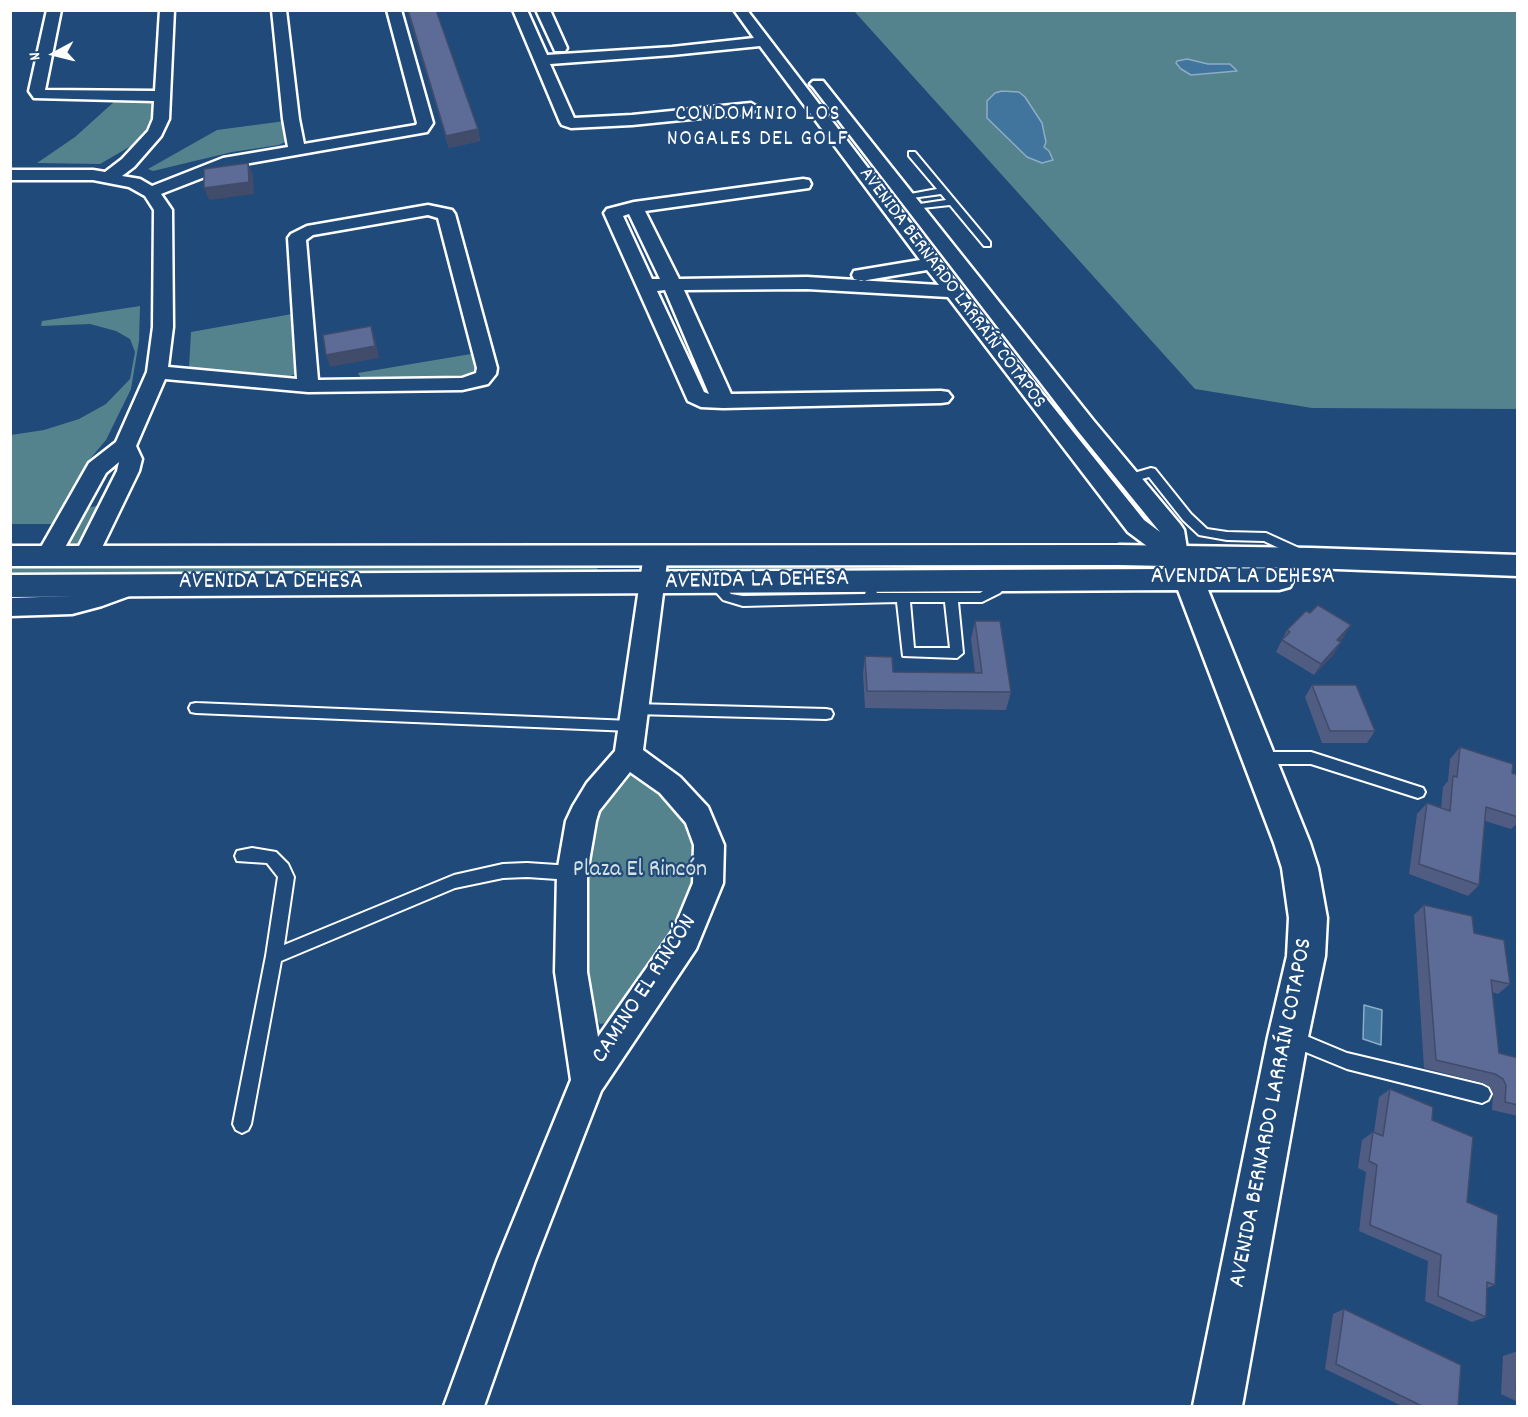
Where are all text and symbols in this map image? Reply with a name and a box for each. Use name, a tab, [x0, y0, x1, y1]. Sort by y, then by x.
north arrow	[24, 24, 84, 84]
text: N	[24, 51, 48, 62]
district label: CONDOMINIO LOS NOGALES DEL GOLF	[667, 103, 849, 154]
street label: AVENIDA BERNARDO LARRAÍN COTAPOS	[852, 164, 1050, 414]
street label: AVENIDA LA DEHESA	[1151, 565, 1335, 593]
street label: AVENIDA LA DEHESA	[665, 566, 849, 598]
street label: AVENIDA LA DEHESA	[179, 570, 363, 598]
park label: Plaza El Rincón	[573, 858, 707, 886]
street label: CAMINO EL RINCÓN	[587, 910, 705, 1070]
street label: AVENIDA BERNARDO LARRAÍN COTAPOS	[1225, 936, 1321, 1290]

